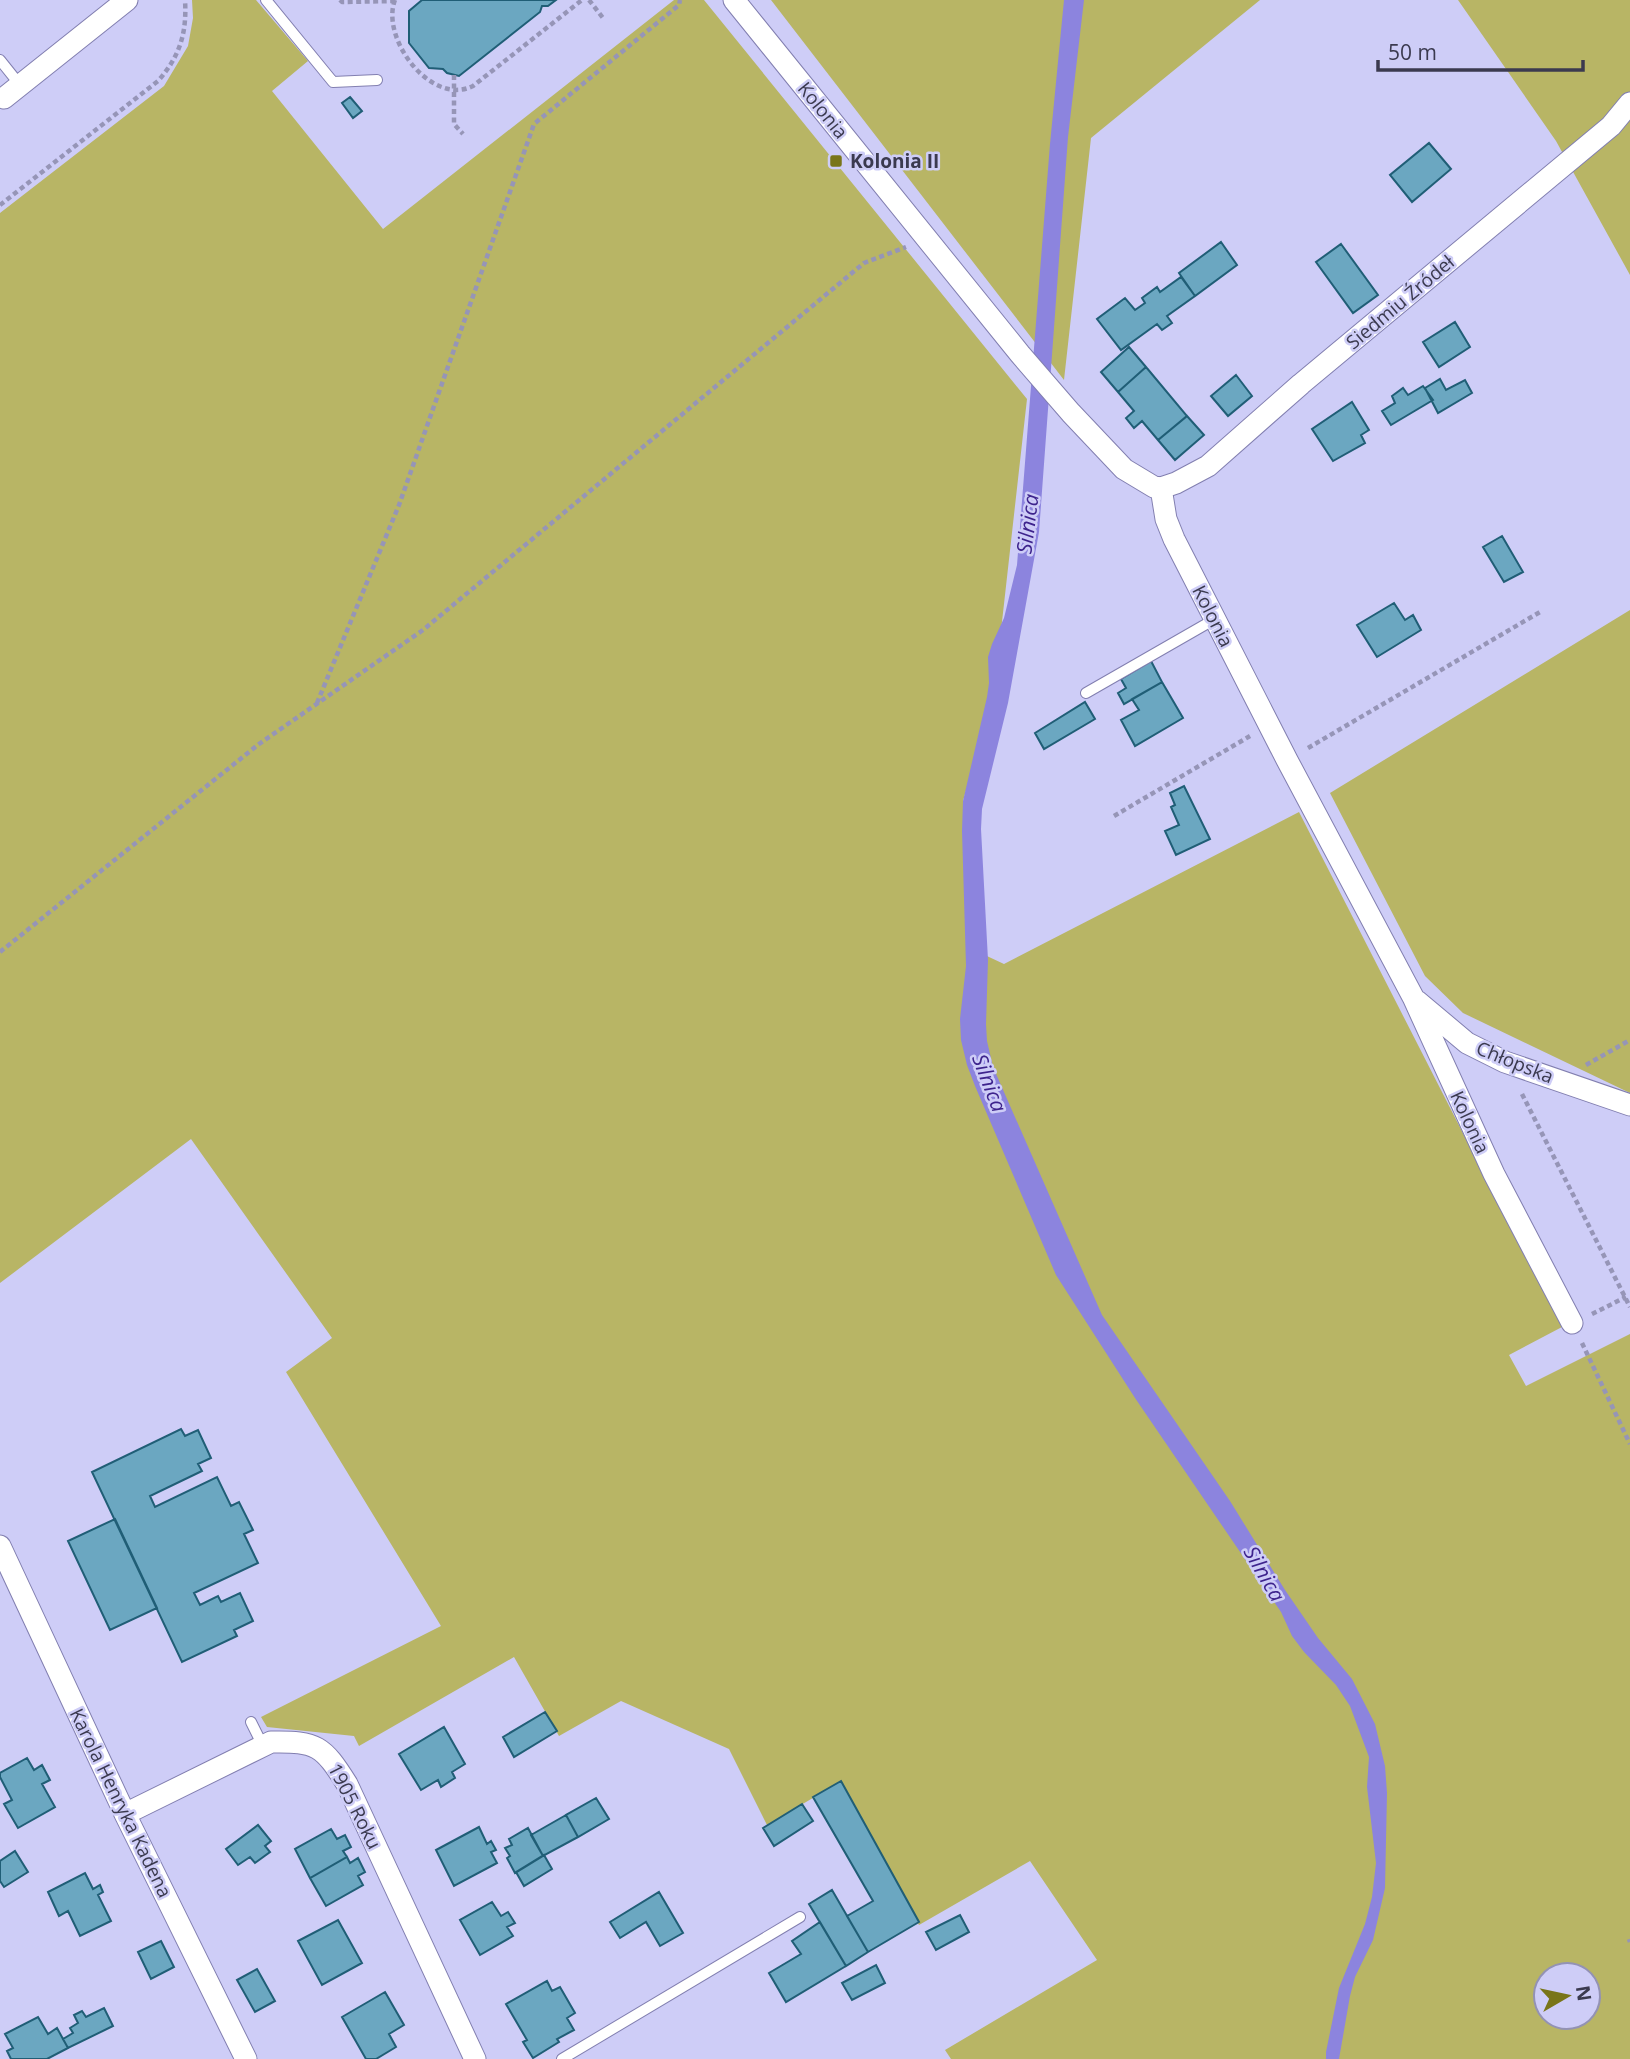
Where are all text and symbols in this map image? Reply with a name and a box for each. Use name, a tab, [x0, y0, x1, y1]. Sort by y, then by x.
scale bar	[1378, 28, 1583, 72]
text: 50 m	[1388, 38, 1437, 66]
street label: Kolonia	[792, 76, 854, 144]
place label: Kolonia II	[850, 148, 939, 174]
marker: Kolonia II	[828, 153, 844, 169]
street label: Siedmiu Źródeł	[1340, 249, 1460, 355]
water label: Silnica	[1009, 492, 1045, 555]
street label: Kolonia	[1186, 581, 1240, 651]
street label: Chłopska	[1473, 1035, 1557, 1089]
water label: Silnica	[966, 1050, 1014, 1116]
street label: Kolonia	[1444, 1086, 1496, 1158]
water label: Silnica	[1238, 1541, 1292, 1607]
street label: Karola Henryka Kadena	[64, 1704, 178, 1902]
street label: 1905 Roku	[322, 1759, 388, 1853]
north arrow	[1532, 1961, 1602, 2031]
text: N	[1570, 1984, 1598, 2003]

